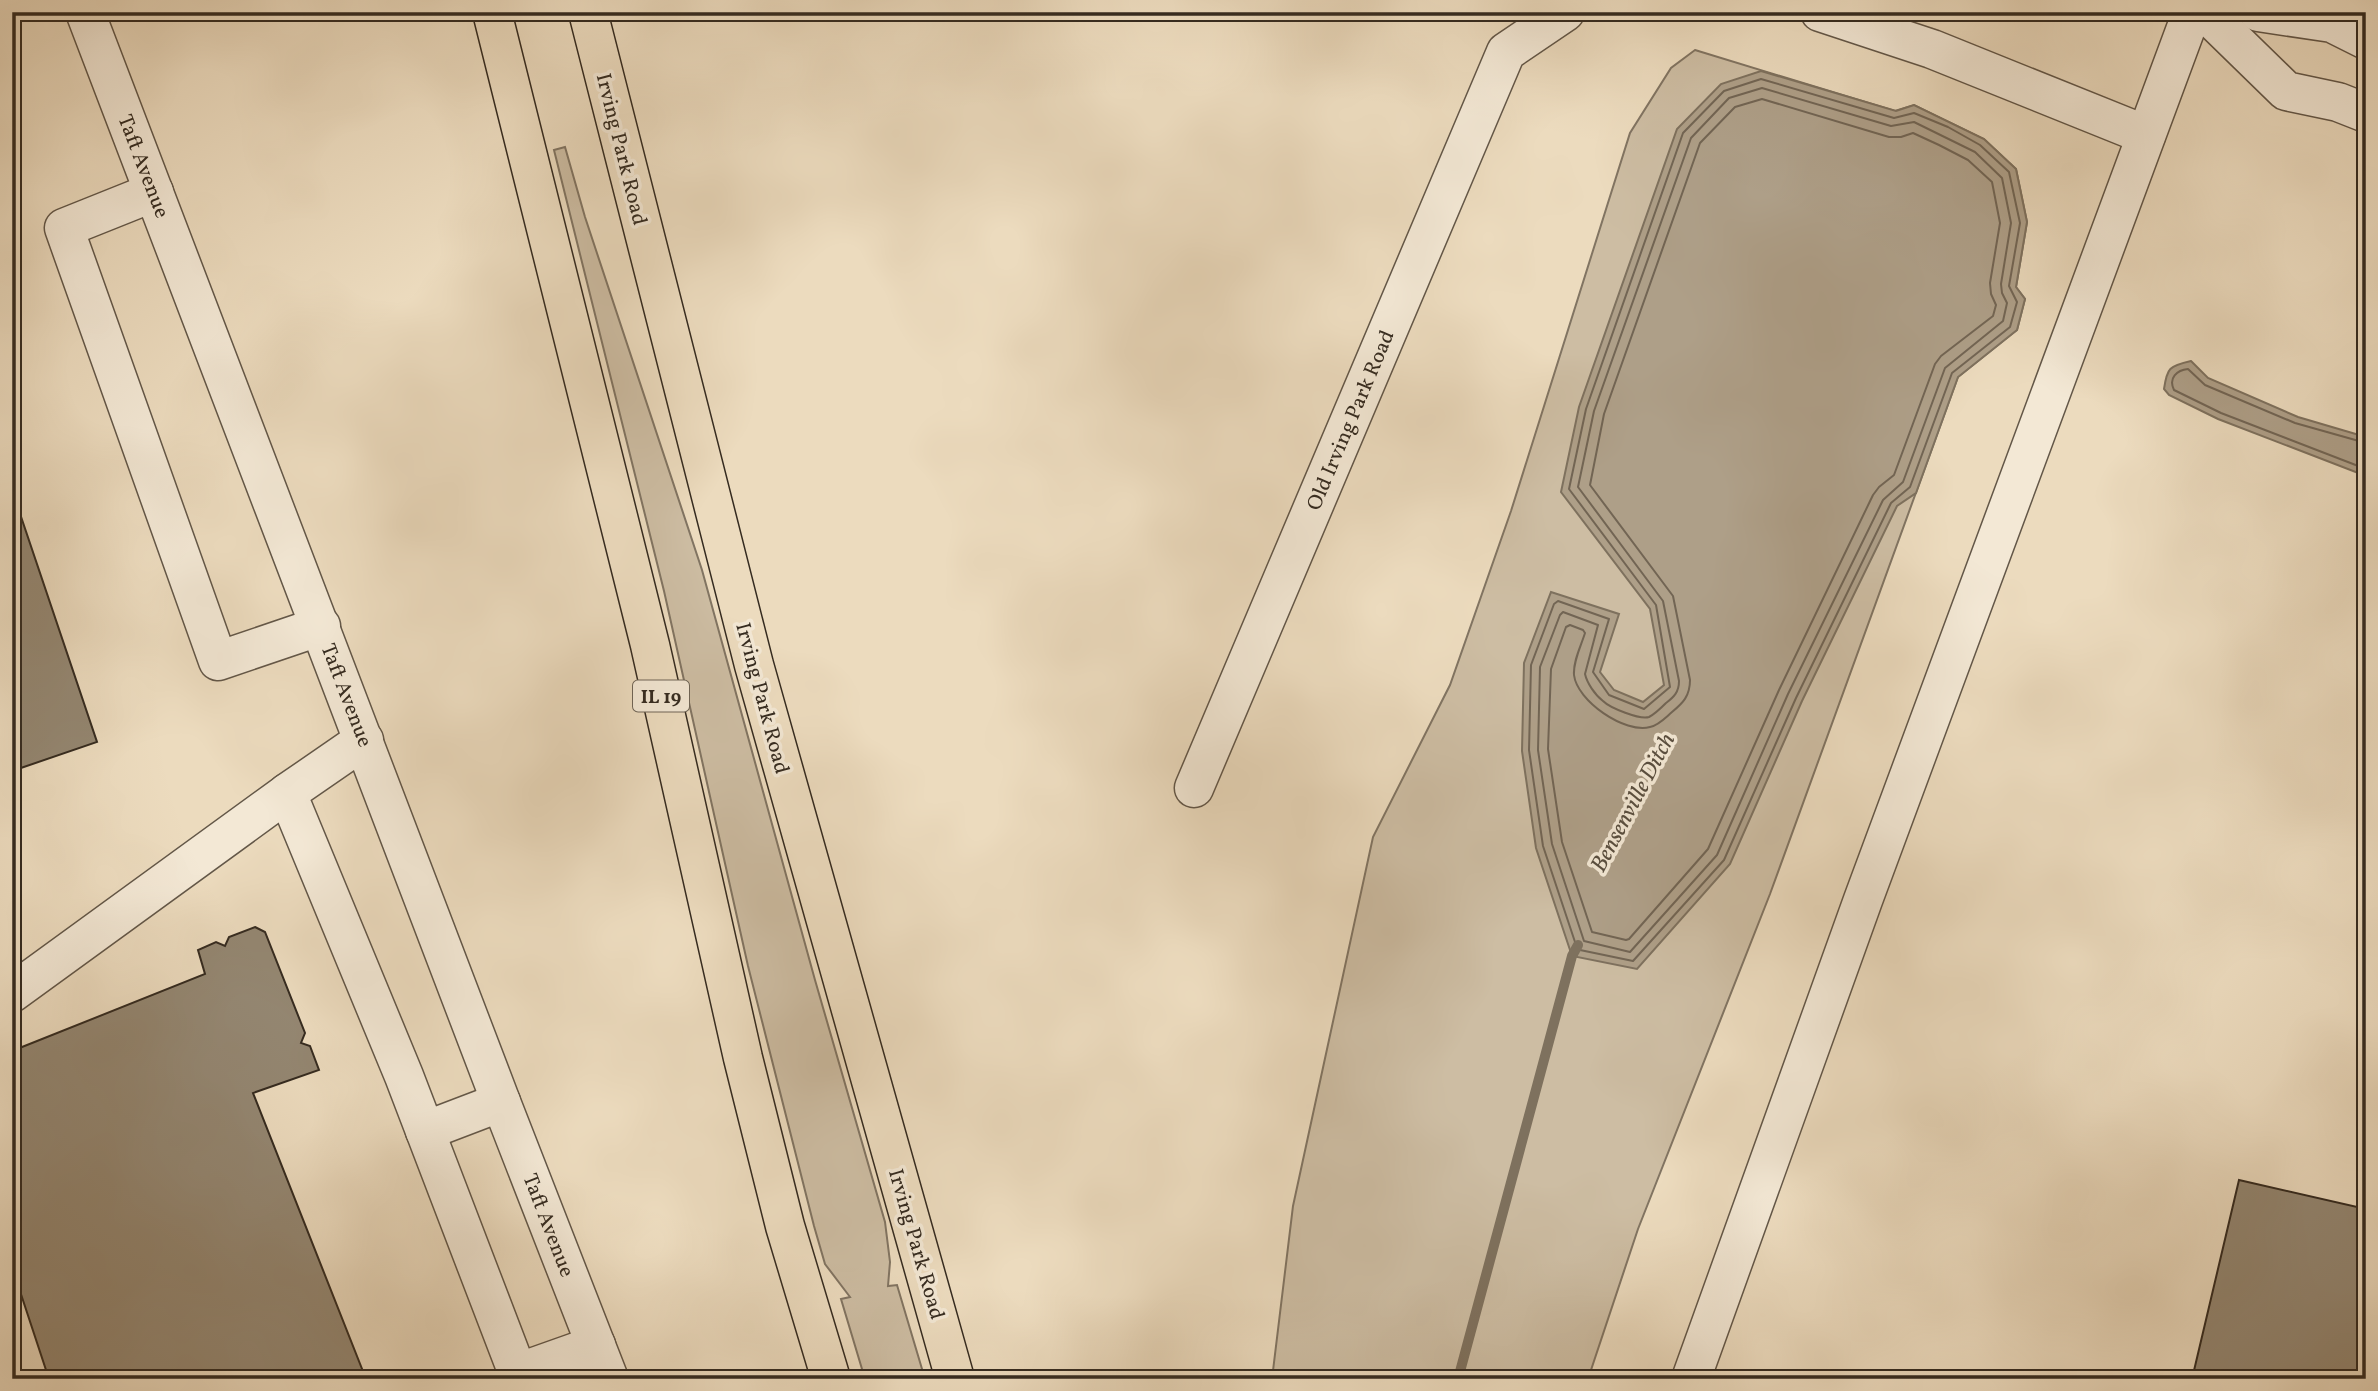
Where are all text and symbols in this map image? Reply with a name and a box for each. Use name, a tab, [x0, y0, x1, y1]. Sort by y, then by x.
street label: Irving Park Road	[588, 70, 653, 228]
street label: Taft Avenue	[110, 111, 176, 223]
street label: Old Irving Park Road	[1300, 326, 1402, 515]
street label: Irving Park Road	[727, 619, 796, 777]
street label: Taft Avenue	[313, 640, 379, 752]
road number: IL 19	[633, 680, 689, 712]
water label: Bensenville Ditch	[1584, 728, 1684, 878]
street label: Irving Park Road	[880, 1166, 951, 1323]
street label: Taft Avenue	[515, 1170, 581, 1282]

